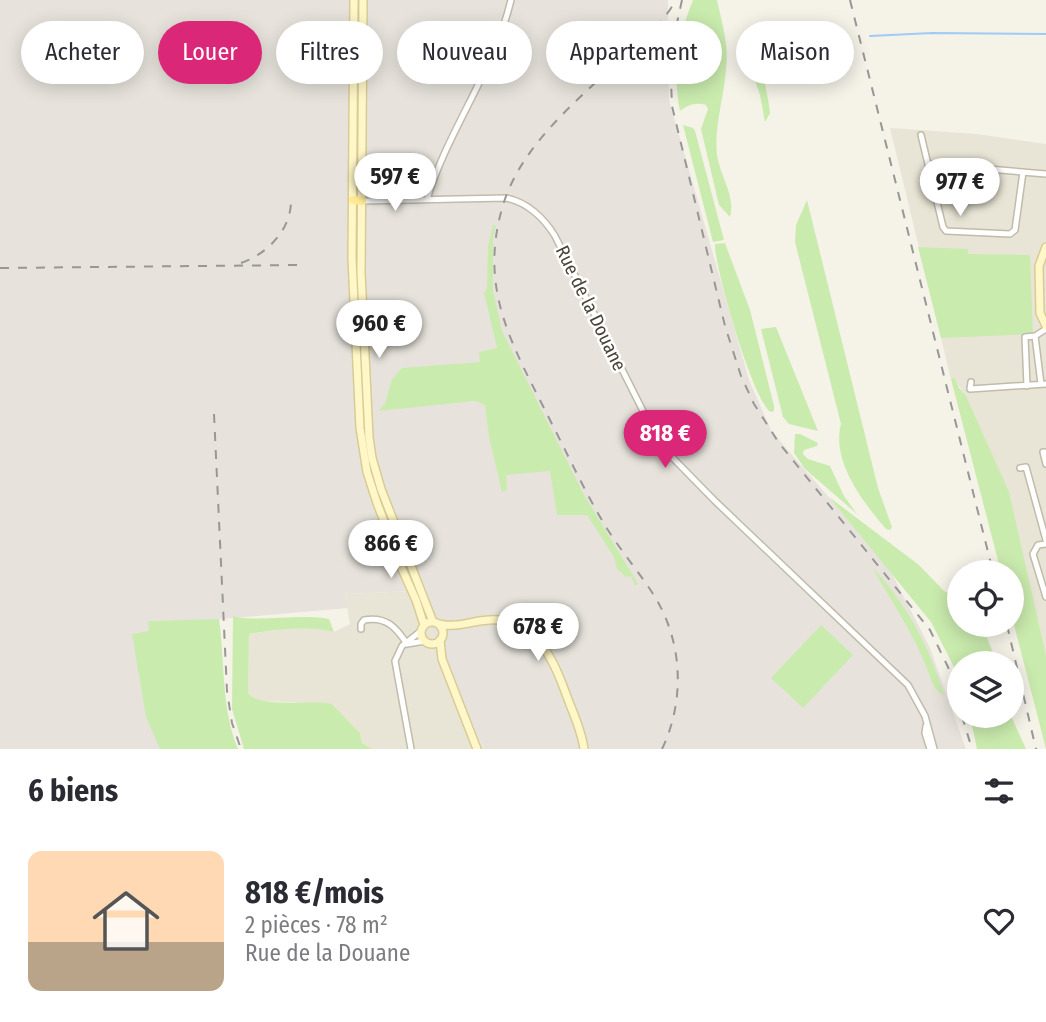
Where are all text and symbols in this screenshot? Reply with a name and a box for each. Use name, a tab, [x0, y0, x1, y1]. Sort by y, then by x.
chip: Acheter	[21, 21, 144, 84]
chip: Louer	[158, 21, 262, 84]
chip: Filtres	[276, 21, 383, 84]
chip: Nouveau	[397, 21, 532, 84]
chip: Appartement	[546, 21, 722, 84]
chip: Maison	[736, 21, 854, 84]
pin: 597 €	[346, 154, 444, 213]
pin: 977 €	[911, 158, 1009, 218]
text: 597 €	[370, 162, 420, 190]
text: 977 €	[936, 167, 984, 195]
street label: Rue de la Douane	[551, 242, 631, 374]
pin: 960 €	[330, 300, 428, 360]
text: 960 €	[352, 309, 406, 337]
pin: 818 €	[616, 410, 714, 470]
text: 818 €	[640, 419, 690, 447]
pin: 866 €	[342, 520, 440, 580]
text: 866 €	[364, 529, 418, 557]
map controls	[947, 560, 1024, 728]
button: locate	[947, 560, 1024, 637]
pin: 678 €	[489, 604, 587, 663]
text: 678 €	[513, 612, 563, 640]
button: layers	[947, 651, 1024, 728]
icon: filters	[980, 772, 1018, 810]
text: 6 biens	[28, 773, 118, 809]
text: 818 €/mois	[245, 875, 384, 911]
icon: home	[84, 879, 168, 963]
icon: heart	[980, 902, 1018, 940]
text: 2 pièces · 78 m²	[245, 911, 388, 939]
text: Rue de la Douane	[245, 939, 410, 967]

